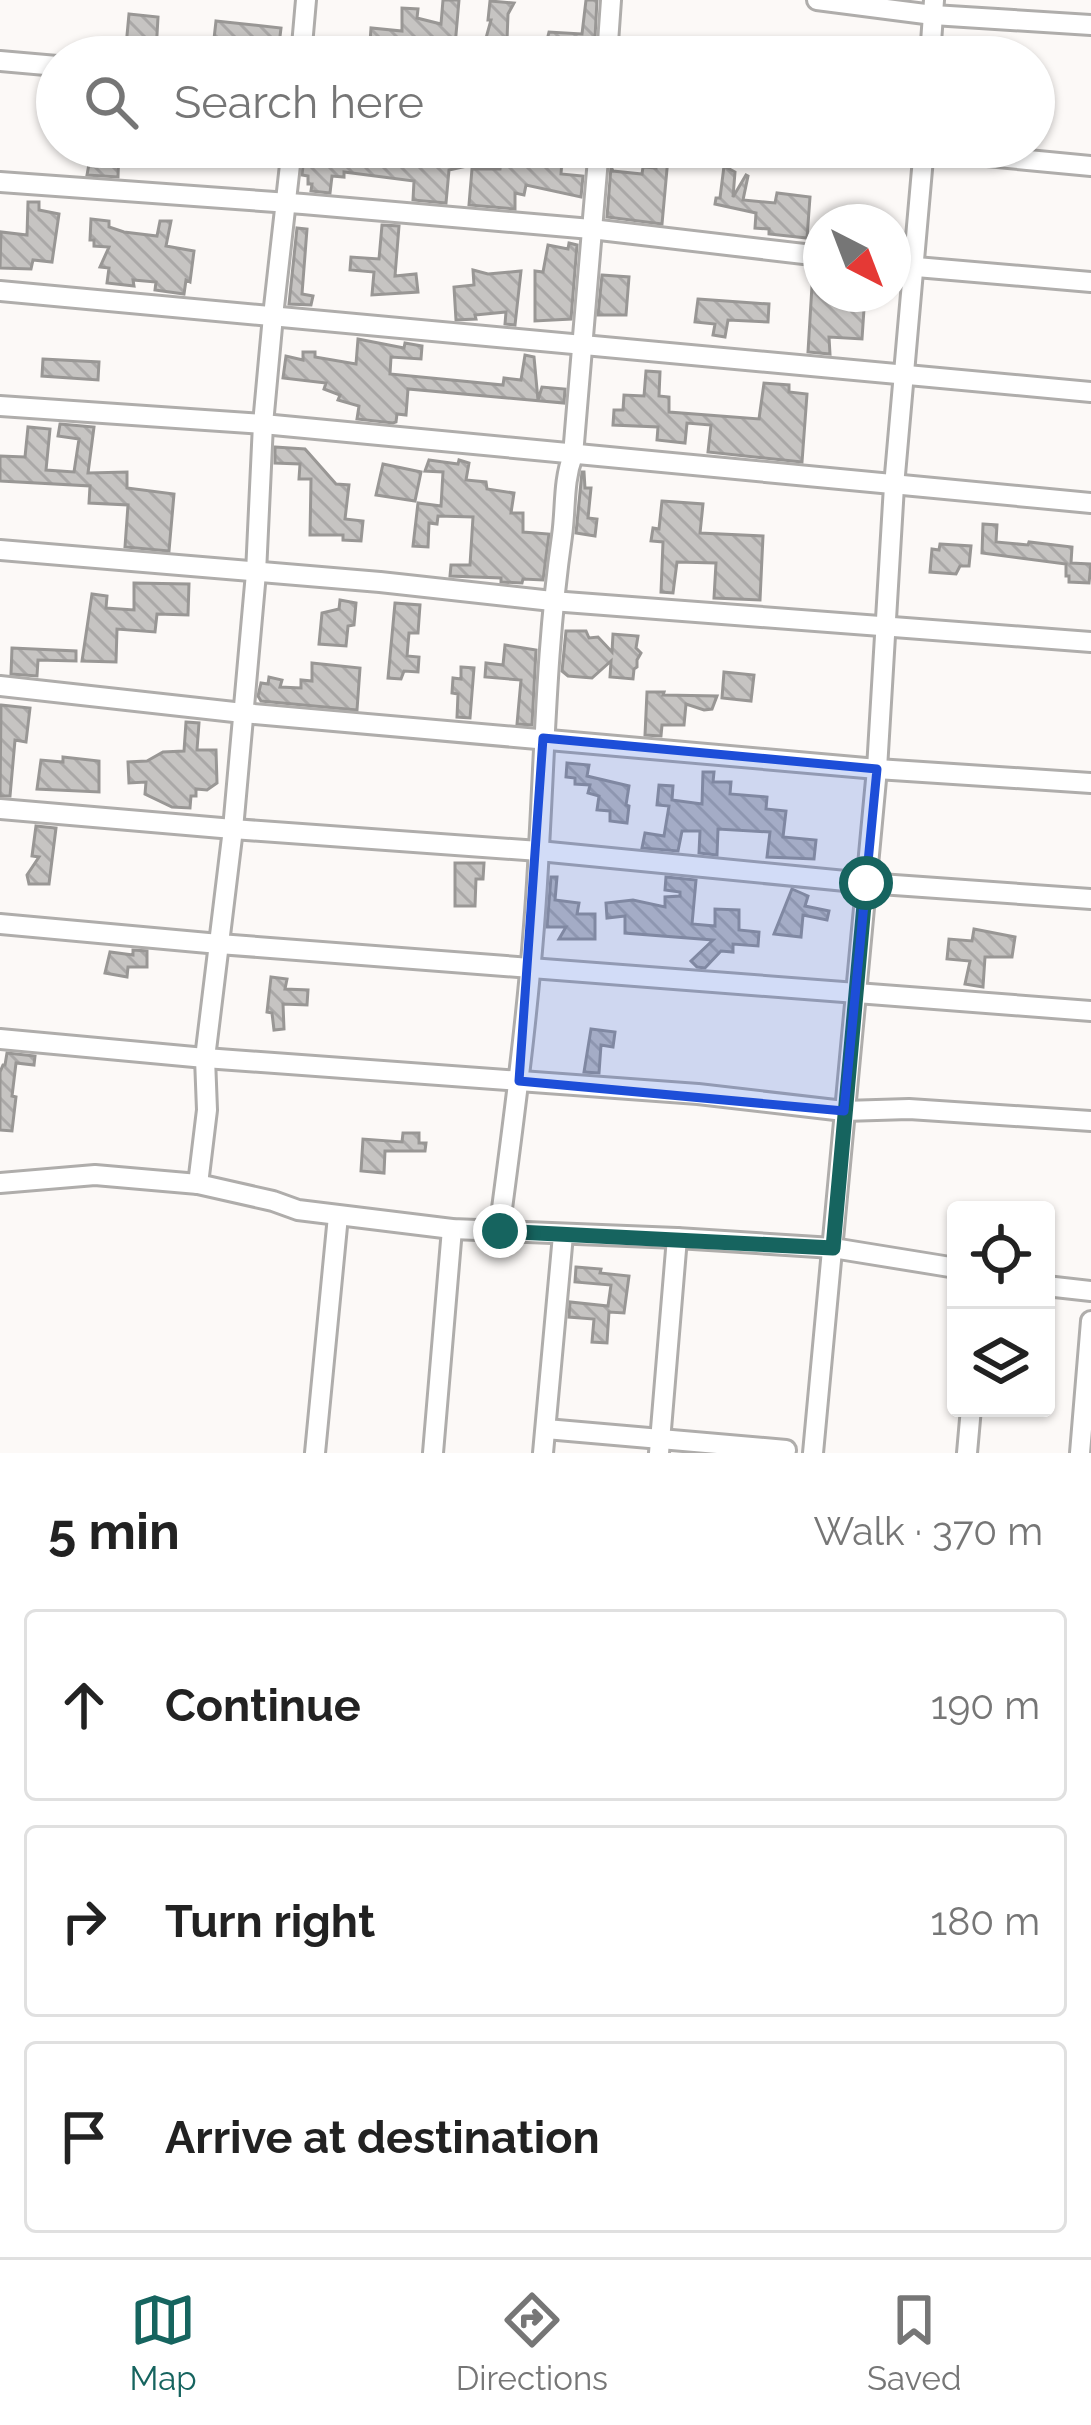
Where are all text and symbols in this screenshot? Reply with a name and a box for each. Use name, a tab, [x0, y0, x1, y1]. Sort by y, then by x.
search box	[36, 36, 1055, 168]
icon: search	[78, 69, 144, 135]
text: Search here	[174, 76, 424, 129]
north arrow	[803, 204, 911, 312]
route start	[839, 856, 893, 910]
map controls	[947, 1201, 1055, 1417]
button: locate	[947, 1201, 1055, 1309]
route end	[473, 1204, 527, 1258]
button: layers	[947, 1309, 1055, 1417]
text: 5 min	[48, 1501, 180, 1561]
text: Walk · 370 m	[813, 1508, 1043, 1554]
icon: ahead	[51, 1672, 117, 1738]
text: Continue	[165, 1679, 361, 1732]
text: 190 m	[931, 1682, 1040, 1728]
icon: right	[51, 1888, 117, 1954]
text: Turn right	[165, 1895, 375, 1948]
text: 180 m	[931, 1898, 1040, 1944]
icon: arrive	[51, 2104, 117, 2170]
text: Arrive at destination	[165, 2111, 600, 2164]
tab: Map	[130, 2287, 197, 2398]
tab: Directions	[456, 2287, 608, 2398]
tab: Saved	[867, 2287, 961, 2398]

